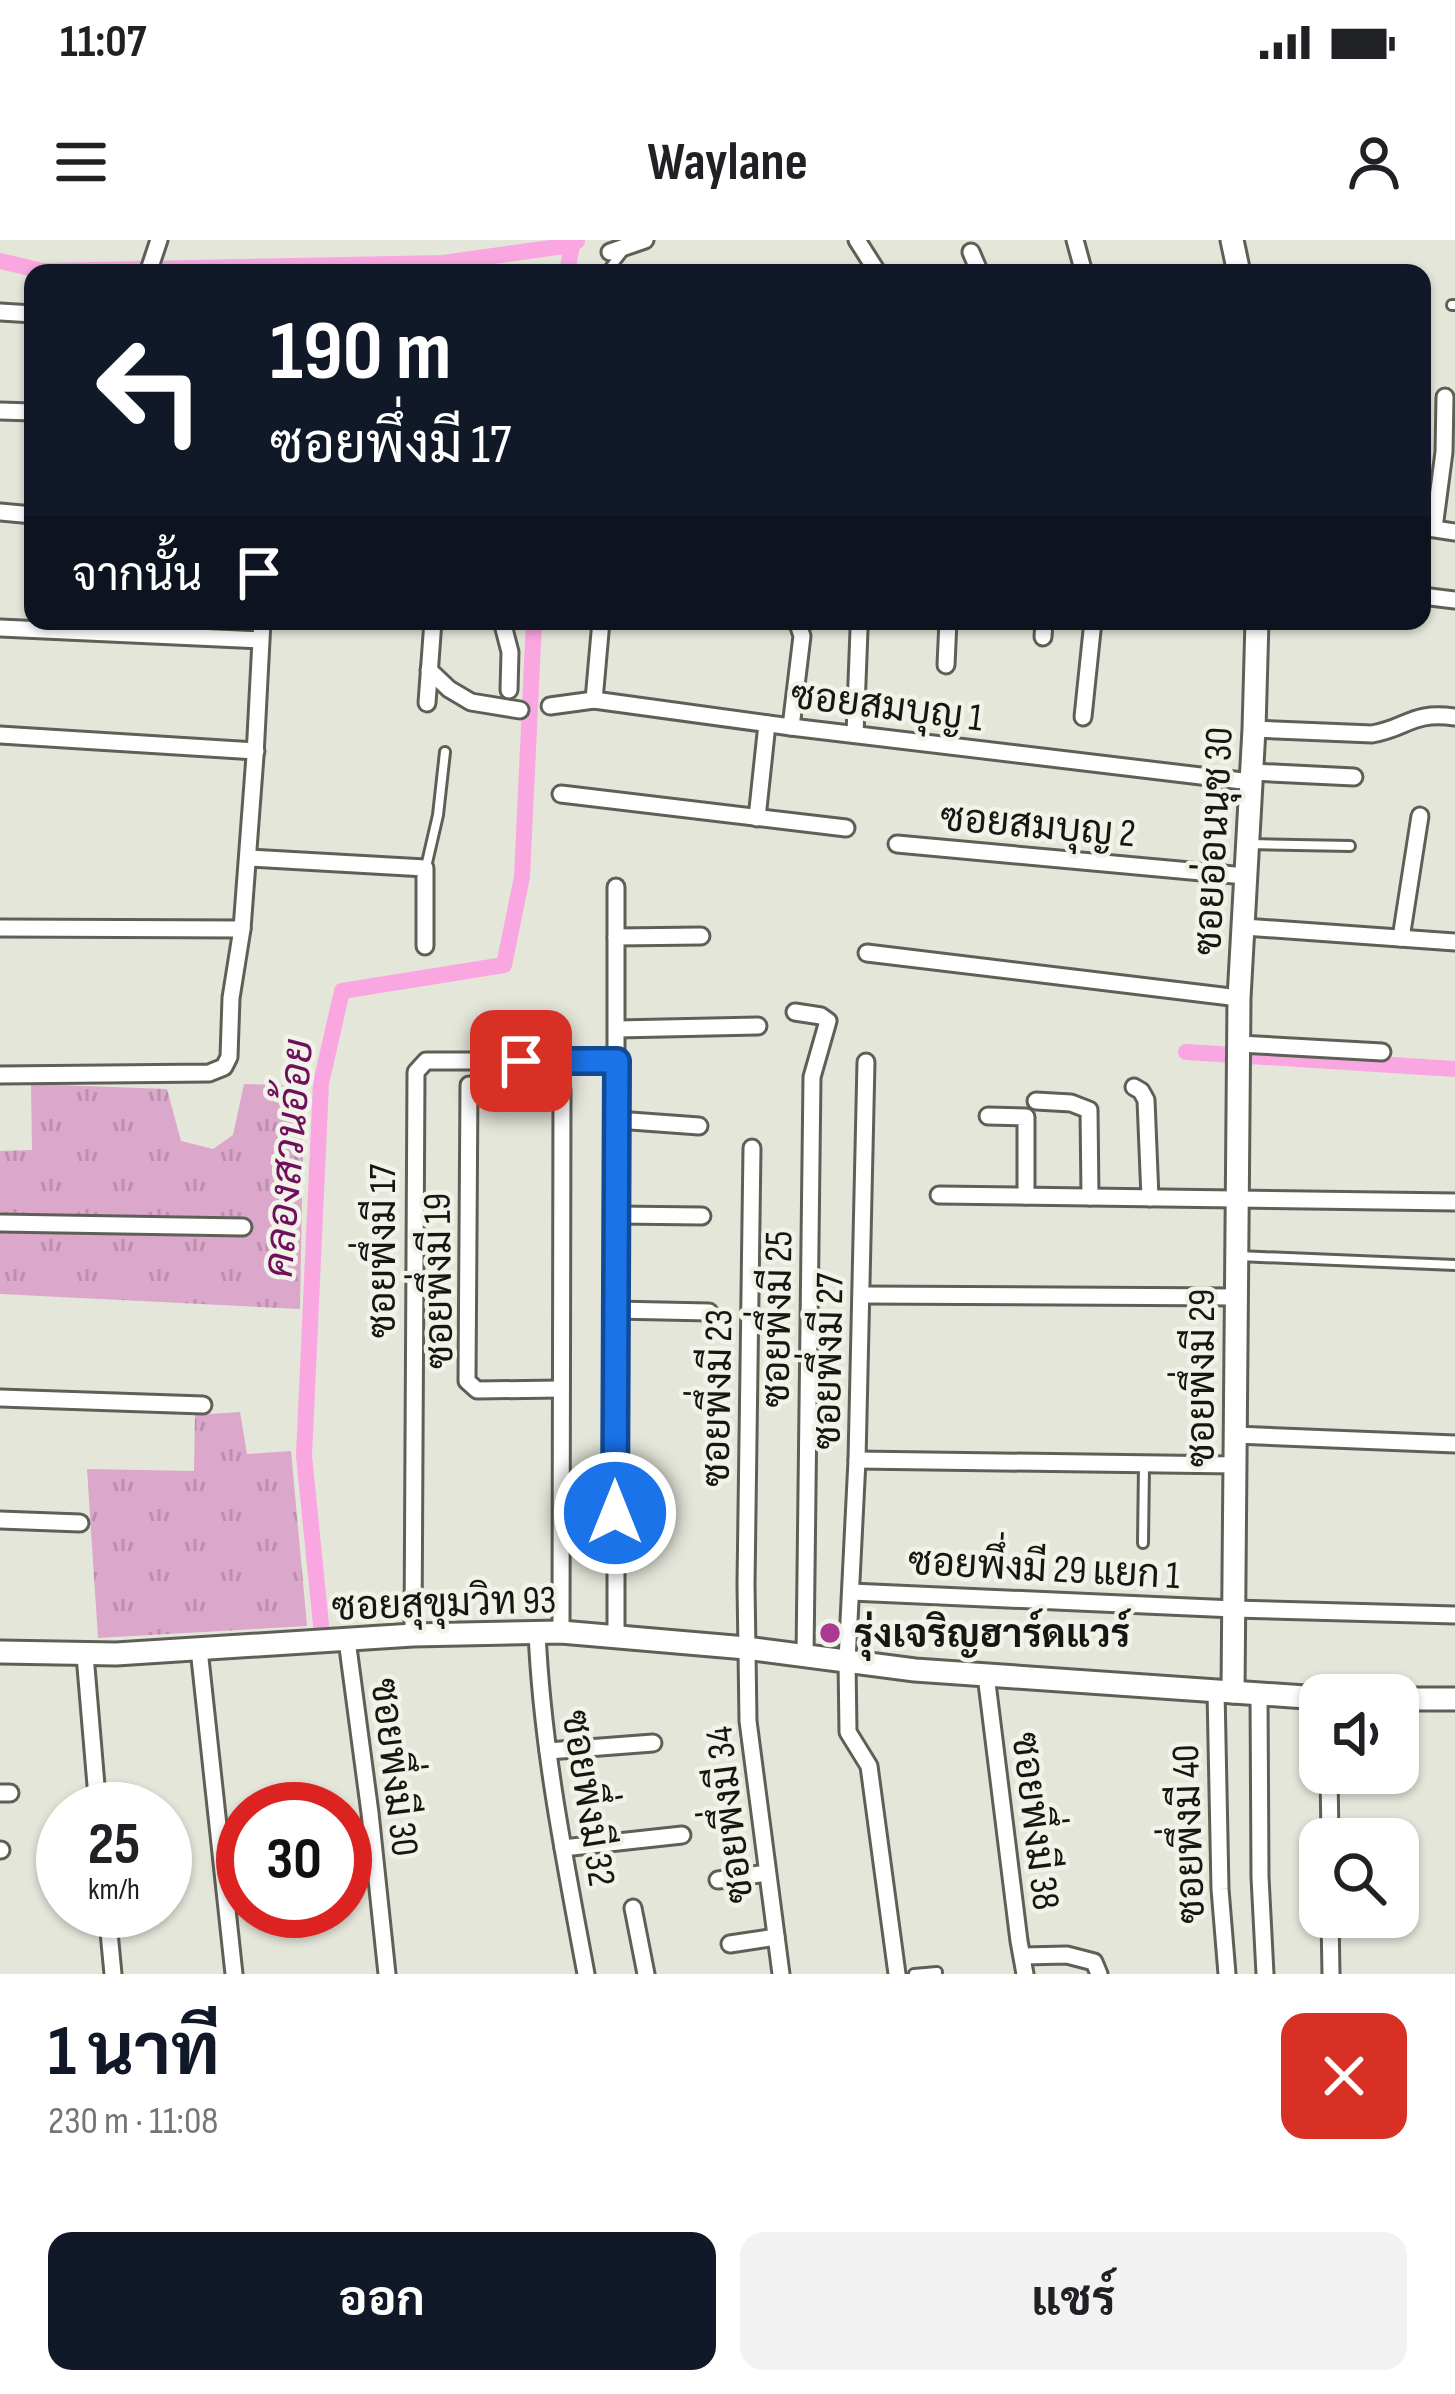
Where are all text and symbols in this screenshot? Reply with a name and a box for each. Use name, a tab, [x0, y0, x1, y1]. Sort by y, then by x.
text: 11:07	[60, 15, 146, 70]
icon: menu	[48, 129, 114, 195]
icon: person	[1341, 129, 1407, 195]
text: Waylane	[647, 130, 808, 195]
text: 190 m	[270, 302, 452, 403]
icon: left	[72, 312, 228, 468]
text: ซอยพึ่งมี 17	[270, 413, 511, 478]
icon: arrive	[226, 540, 292, 606]
text: จากนั้น	[72, 549, 202, 604]
street label: ซอยสมบุญ 1	[788, 672, 986, 744]
street label: ซอยอ่อนนุช 30	[1184, 726, 1245, 956]
street label: ซอยสมบุญ 2	[938, 795, 1137, 859]
pin	[470, 1010, 572, 1112]
icon: arrive	[488, 1028, 554, 1094]
water label: คลองสวนอ้อย	[252, 1037, 325, 1280]
street label: ซอยพึ่งมี 17	[348, 1163, 407, 1338]
street label: ซอยพึ่งมี 19	[403, 1193, 465, 1370]
street label: ซอยพึ่งมี 25	[742, 1230, 804, 1408]
street label: ซอยพึ่งมี 27	[793, 1272, 855, 1450]
street label: ซอยพึ่งมี 29	[1167, 1289, 1226, 1467]
street label: ซอยพึ่งมี 23	[682, 1309, 744, 1487]
position arrow	[552, 1450, 678, 1576]
street label: ซอยพึ่งมี 29 แยก 1	[907, 1527, 1182, 1600]
street label: ซอยสุขุมวิท 93	[331, 1577, 557, 1633]
place label: รุ่งเจริญฮาร์ดแวร์	[854, 1608, 1132, 1661]
marker: รุ่งเจริญฮาร์ดแวร์	[817, 1620, 843, 1646]
street label: ซอยพึ่งมี 30	[359, 1674, 439, 1859]
map controls	[1299, 1674, 1419, 1938]
button: sound	[1299, 1674, 1419, 1794]
street label: ซอยพึ่งมี 32	[550, 1705, 636, 1890]
street label: ซอยพึ่งมี 34	[685, 1724, 765, 1907]
street label: ซอยพึ่งมี 38	[1000, 1728, 1080, 1913]
street label: ซอยพึ่งมี 40	[1151, 1744, 1216, 1925]
speed limit sign: 30	[216, 1782, 372, 1938]
text: 25	[88, 1809, 140, 1881]
button: search	[1299, 1818, 1419, 1938]
text: km/h	[88, 1872, 140, 1908]
text: 1 นาที	[48, 2009, 220, 2096]
button: close	[1281, 2013, 1407, 2139]
text: 230 m · 11:08	[48, 2098, 218, 2145]
button: ออก	[48, 2232, 716, 2370]
button: แชร์	[740, 2232, 1407, 2370]

